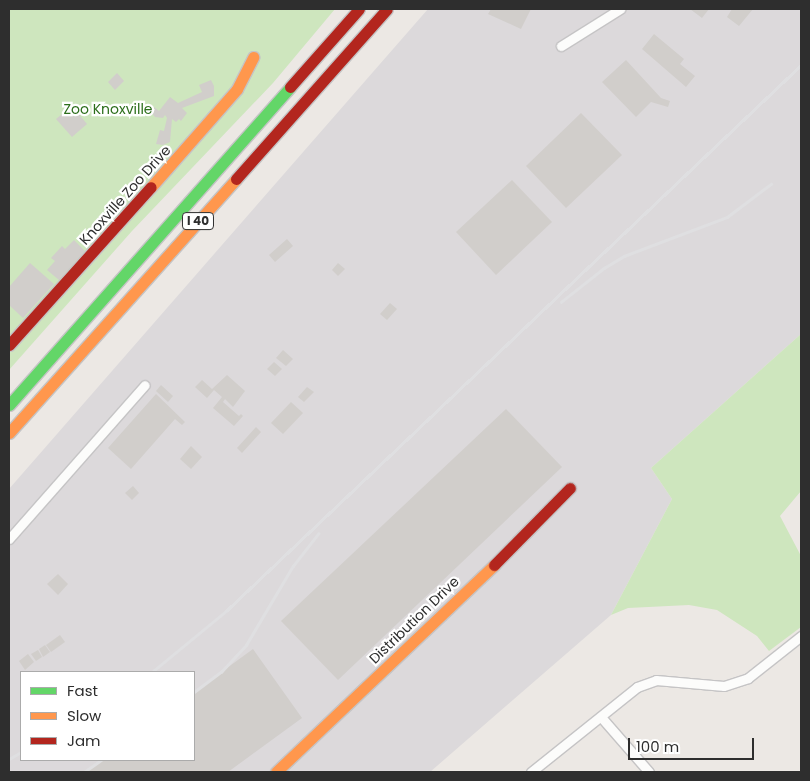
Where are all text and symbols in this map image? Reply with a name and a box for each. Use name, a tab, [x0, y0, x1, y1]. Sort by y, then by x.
park label: Zoo Knoxville	[63, 101, 153, 117]
street label: Knoxville Zoo Drive	[76, 142, 174, 248]
road number: I 40	[182, 212, 214, 230]
street label: Distribution Drive	[366, 573, 462, 667]
legend	[20, 671, 195, 761]
text: Fast	[67, 680, 98, 701]
text: Slow	[67, 705, 101, 726]
scale bar	[630, 728, 756, 760]
text: Jam	[67, 730, 101, 751]
text: 100 m	[636, 736, 679, 757]

